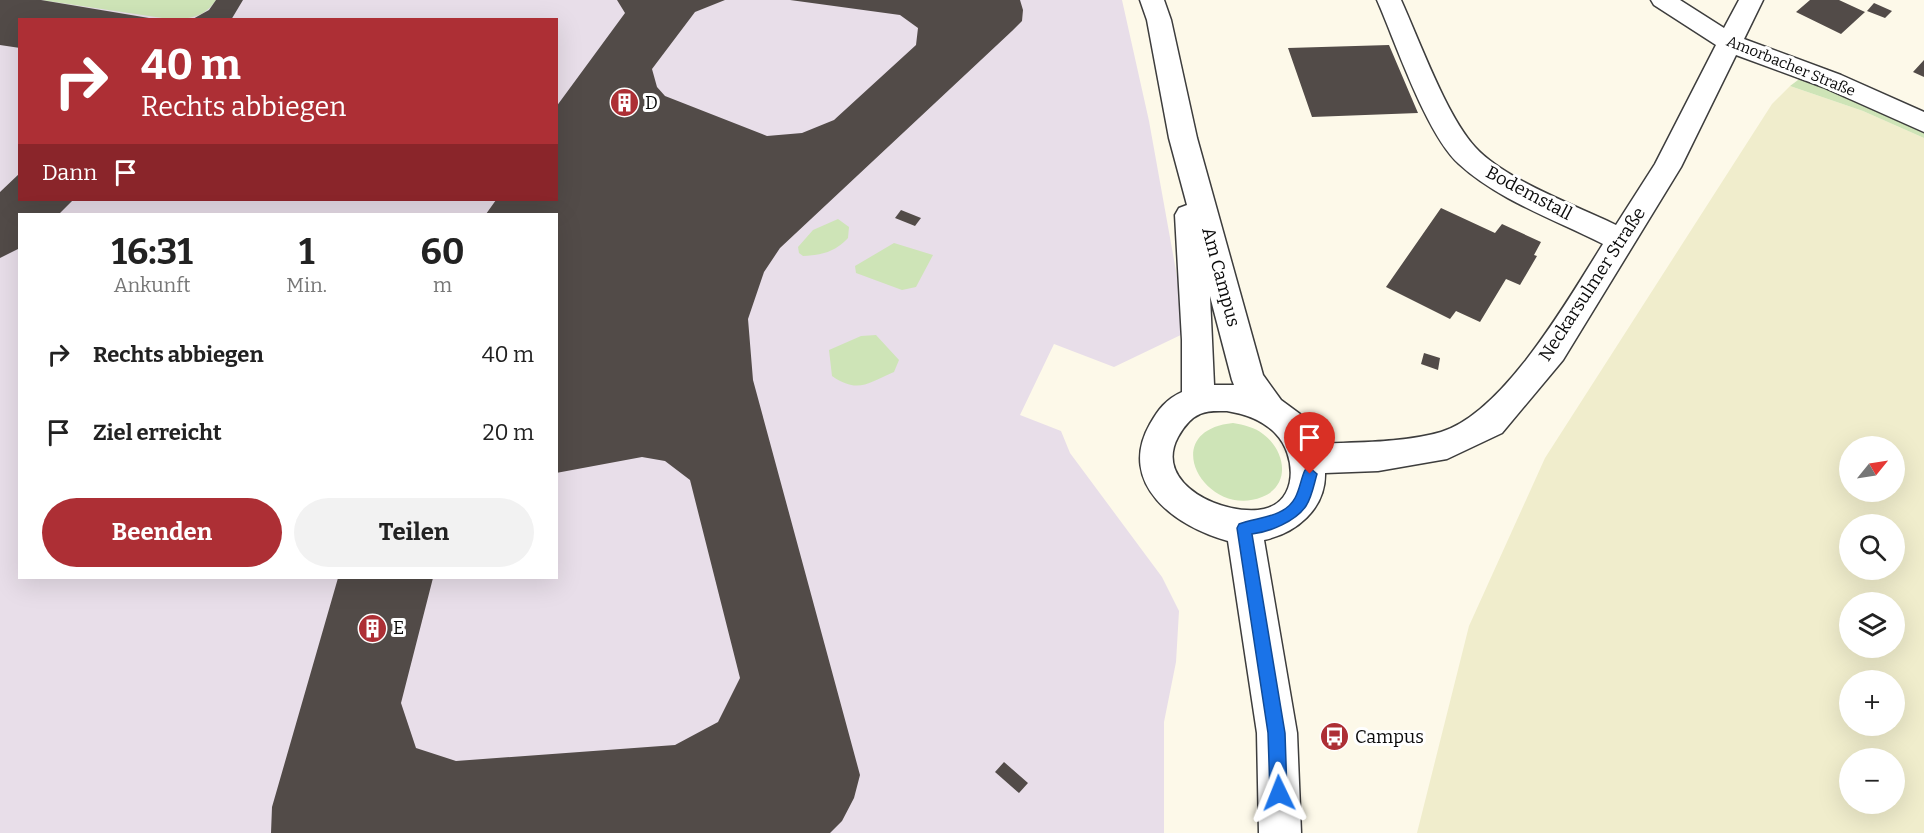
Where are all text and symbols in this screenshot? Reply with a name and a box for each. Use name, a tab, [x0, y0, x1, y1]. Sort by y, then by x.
street label: Amorbacher Straße	[1724, 32, 1858, 100]
text: 40 m	[141, 40, 241, 90]
icon: right	[42, 42, 120, 120]
building icon: D	[608, 87, 640, 119]
text: Rechts abbiegen	[141, 91, 346, 123]
place label: D	[645, 92, 658, 114]
icon: arrive	[109, 156, 142, 189]
text: Dann	[42, 159, 97, 186]
street label: Bodemstall	[1482, 161, 1576, 225]
street label: Neckarsulmer Straße	[1534, 203, 1650, 365]
street label: Am Campus	[1197, 225, 1245, 329]
text: 16:31	[111, 230, 193, 274]
text: 1	[299, 230, 314, 274]
text: 60	[420, 230, 465, 274]
text: Ankunft	[114, 273, 191, 297]
text: Min.	[286, 273, 327, 297]
text: m	[433, 273, 452, 297]
icon: right	[42, 338, 75, 371]
text: Rechts abbiegen	[93, 341, 264, 368]
text: 40 m	[482, 341, 534, 368]
pin	[1284, 412, 1335, 474]
icon: arrive	[42, 416, 75, 449]
text: Ziel erreicht	[93, 419, 222, 446]
text: 20 m	[483, 419, 534, 446]
icon: arrive	[1293, 421, 1326, 454]
north arrow	[1839, 436, 1905, 502]
map controls	[1839, 436, 1905, 814]
button: Beenden	[42, 498, 282, 567]
button: Teilen	[294, 498, 534, 567]
button: search	[1839, 514, 1905, 580]
button: layers	[1839, 592, 1905, 658]
building icon: E	[356, 612, 388, 644]
place label: E	[393, 617, 404, 639]
button: +	[1839, 670, 1905, 736]
bus stop icon: Campus	[1318, 721, 1350, 753]
place label: Campus	[1355, 726, 1424, 748]
button: −	[1839, 748, 1905, 814]
position arrow	[1247, 761, 1311, 825]

